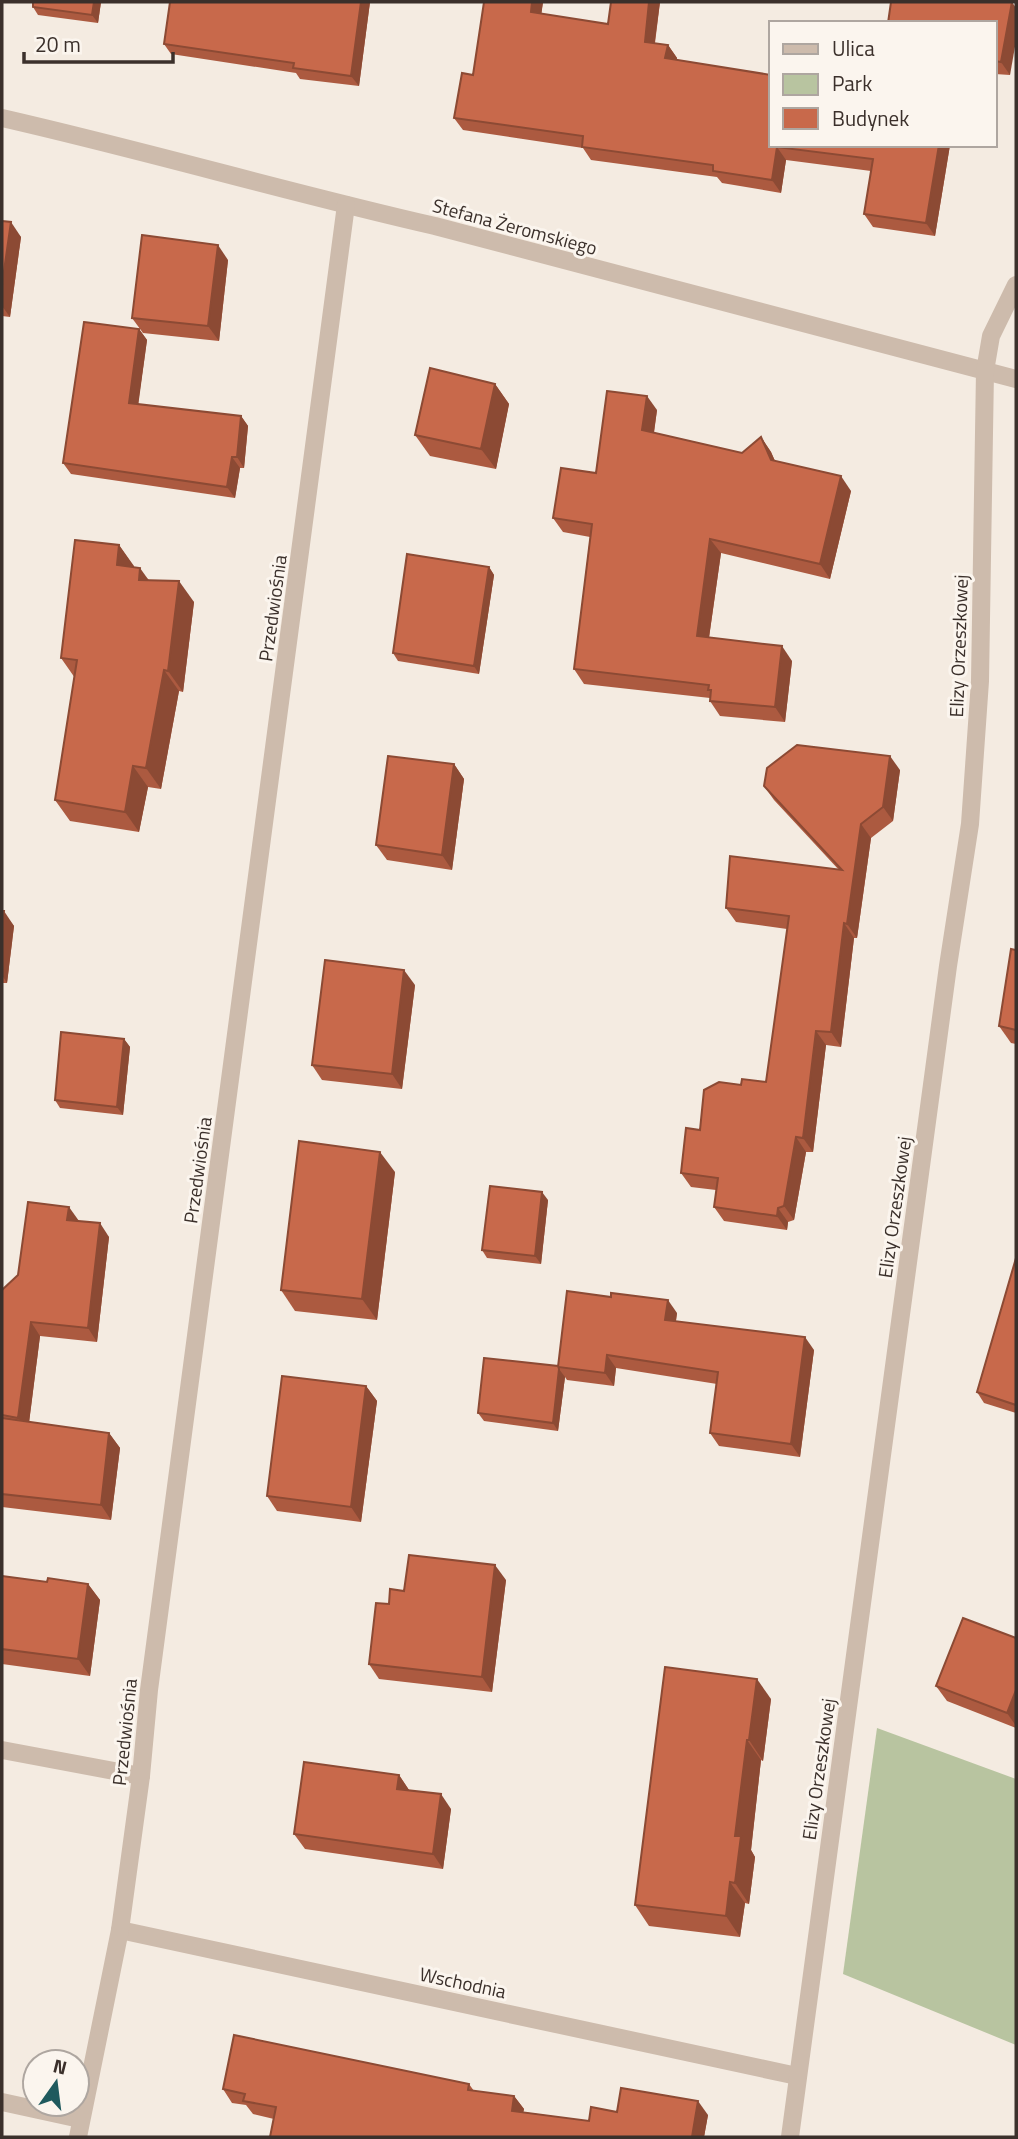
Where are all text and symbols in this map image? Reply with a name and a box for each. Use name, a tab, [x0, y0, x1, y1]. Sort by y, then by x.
scale bar	[24, 21, 173, 65]
legend	[769, 21, 997, 147]
text: 20 m	[35, 28, 81, 60]
text: Ulica	[832, 32, 875, 64]
text: Park	[832, 67, 872, 99]
text: Budynek	[832, 102, 909, 134]
street label: Stefana Żeromskiego	[429, 190, 601, 262]
street label: Przedwiośnia	[250, 552, 294, 663]
street label: Elizy Orzeszkowej	[941, 574, 975, 718]
street label: Przedwiośnia	[175, 1114, 219, 1225]
street label: Elizy Orzeszkowej	[870, 1134, 918, 1280]
street label: Przedwiośnia	[104, 1677, 144, 1787]
street label: Elizy Orzeszkowej	[794, 1696, 842, 1842]
street label: Wschodnia	[417, 1959, 509, 2005]
north arrow	[21, 2048, 91, 2118]
text: N	[50, 2050, 70, 2082]

